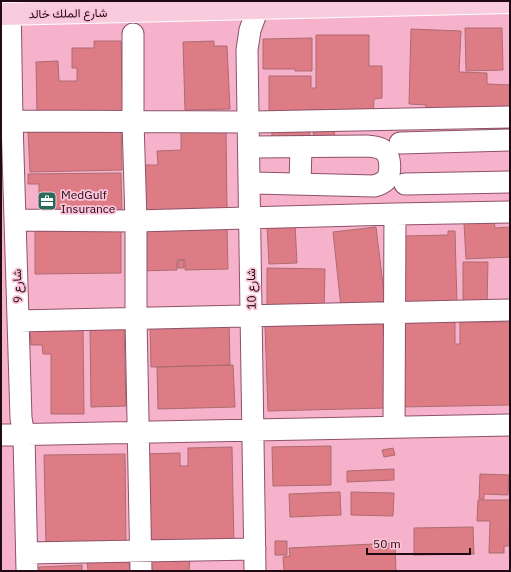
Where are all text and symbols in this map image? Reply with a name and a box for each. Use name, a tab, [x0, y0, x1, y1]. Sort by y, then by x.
street label: شارع الملك خالد	[29, 5, 107, 23]
place label: MedGulf Insurance	[61, 187, 116, 216]
office icon: MedGulf Insurance	[36, 190, 58, 212]
street label: شارع 10	[243, 268, 261, 310]
street label: شارع 9	[9, 269, 27, 303]
scale bar	[367, 530, 470, 556]
text: 50 m	[373, 536, 401, 551]

